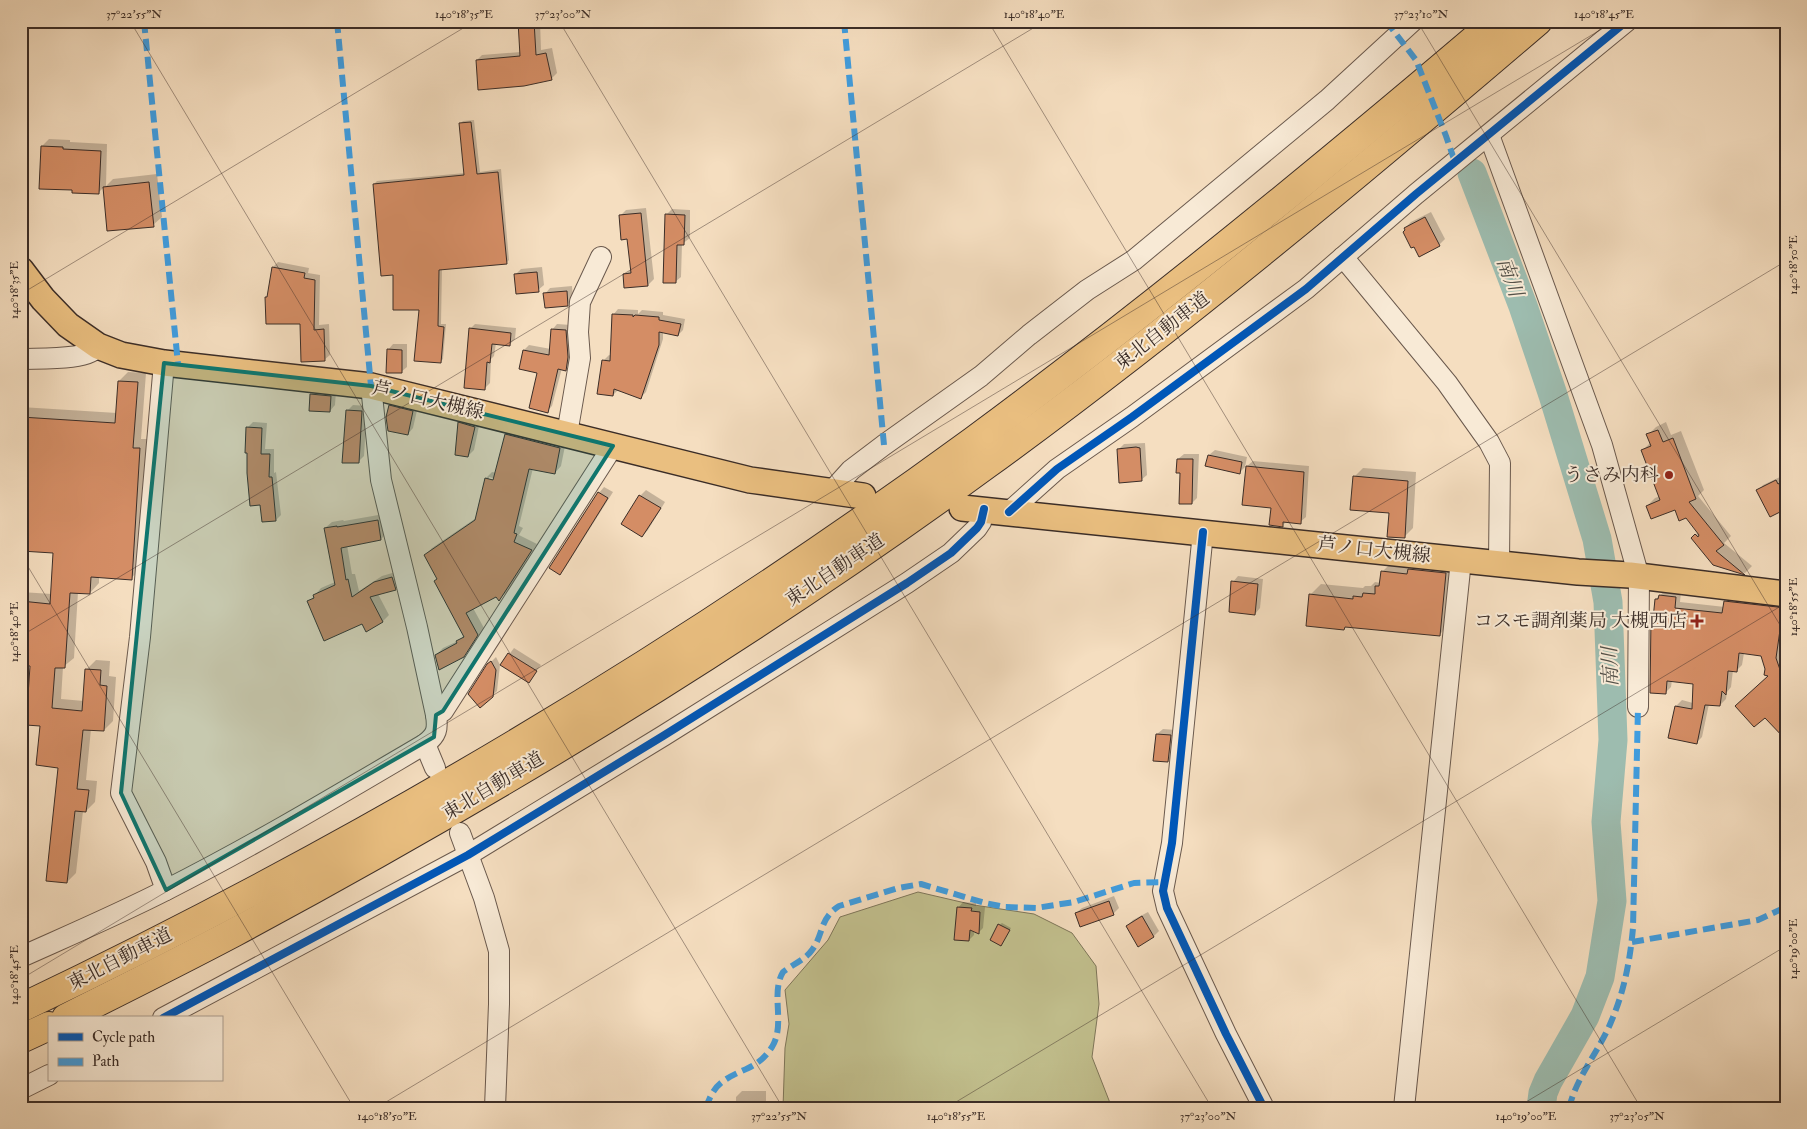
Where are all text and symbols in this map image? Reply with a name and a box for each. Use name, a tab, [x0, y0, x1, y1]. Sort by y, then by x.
text: 37°22'55"N	[106, 7, 162, 22]
text: 140°18'35"E	[435, 7, 493, 22]
text: 37°23'00"N	[535, 7, 591, 22]
text: 140°18'40"E	[1004, 7, 1065, 22]
text: 37°23'10"N	[1394, 7, 1448, 22]
text: 140°18'45"E	[1574, 7, 1634, 22]
text: 140°18'50"E	[1786, 235, 1801, 295]
water label: 南川	[1491, 254, 1529, 302]
text: 140°18'35"E	[7, 261, 22, 319]
street label: 東北自動車道	[1110, 286, 1214, 376]
street label: 芦ノ口大槻線	[370, 375, 486, 425]
place label: うさみ内科	[1564, 463, 1659, 487]
marker: うさみ内科	[1663, 469, 1675, 481]
street label: 東北自動車道	[781, 528, 889, 612]
street label: 芦ノ口大槻線	[1316, 532, 1432, 568]
text: 140°18'55"E	[1786, 577, 1801, 636]
text: 140°18'40"E	[7, 601, 22, 662]
place label: コスモ調剤薬局 大槻西店	[1474, 609, 1687, 633]
marker: コスモ調剤薬局 大槻西店	[1691, 615, 1703, 627]
water label: 南川	[1597, 645, 1623, 687]
street label: 東北自動車道	[438, 746, 548, 826]
text: 140°19'00"E	[1786, 918, 1801, 979]
street label: 東北自動車道	[64, 922, 176, 996]
text: 140°18'45"E	[7, 945, 22, 1005]
legend	[48, 1016, 222, 1082]
text: Cycle path	[92, 1028, 155, 1048]
text: Path	[92, 1052, 119, 1071]
text: 140°18'50"E	[357, 1109, 417, 1124]
text: 37°22'55"N	[751, 1109, 807, 1124]
text: 140°18'55"E	[927, 1109, 986, 1124]
text: 37°23'00"N	[1180, 1109, 1236, 1124]
text: 140°19'00"E	[1496, 1109, 1557, 1124]
text: 37°23'05"N	[1609, 1109, 1665, 1124]

